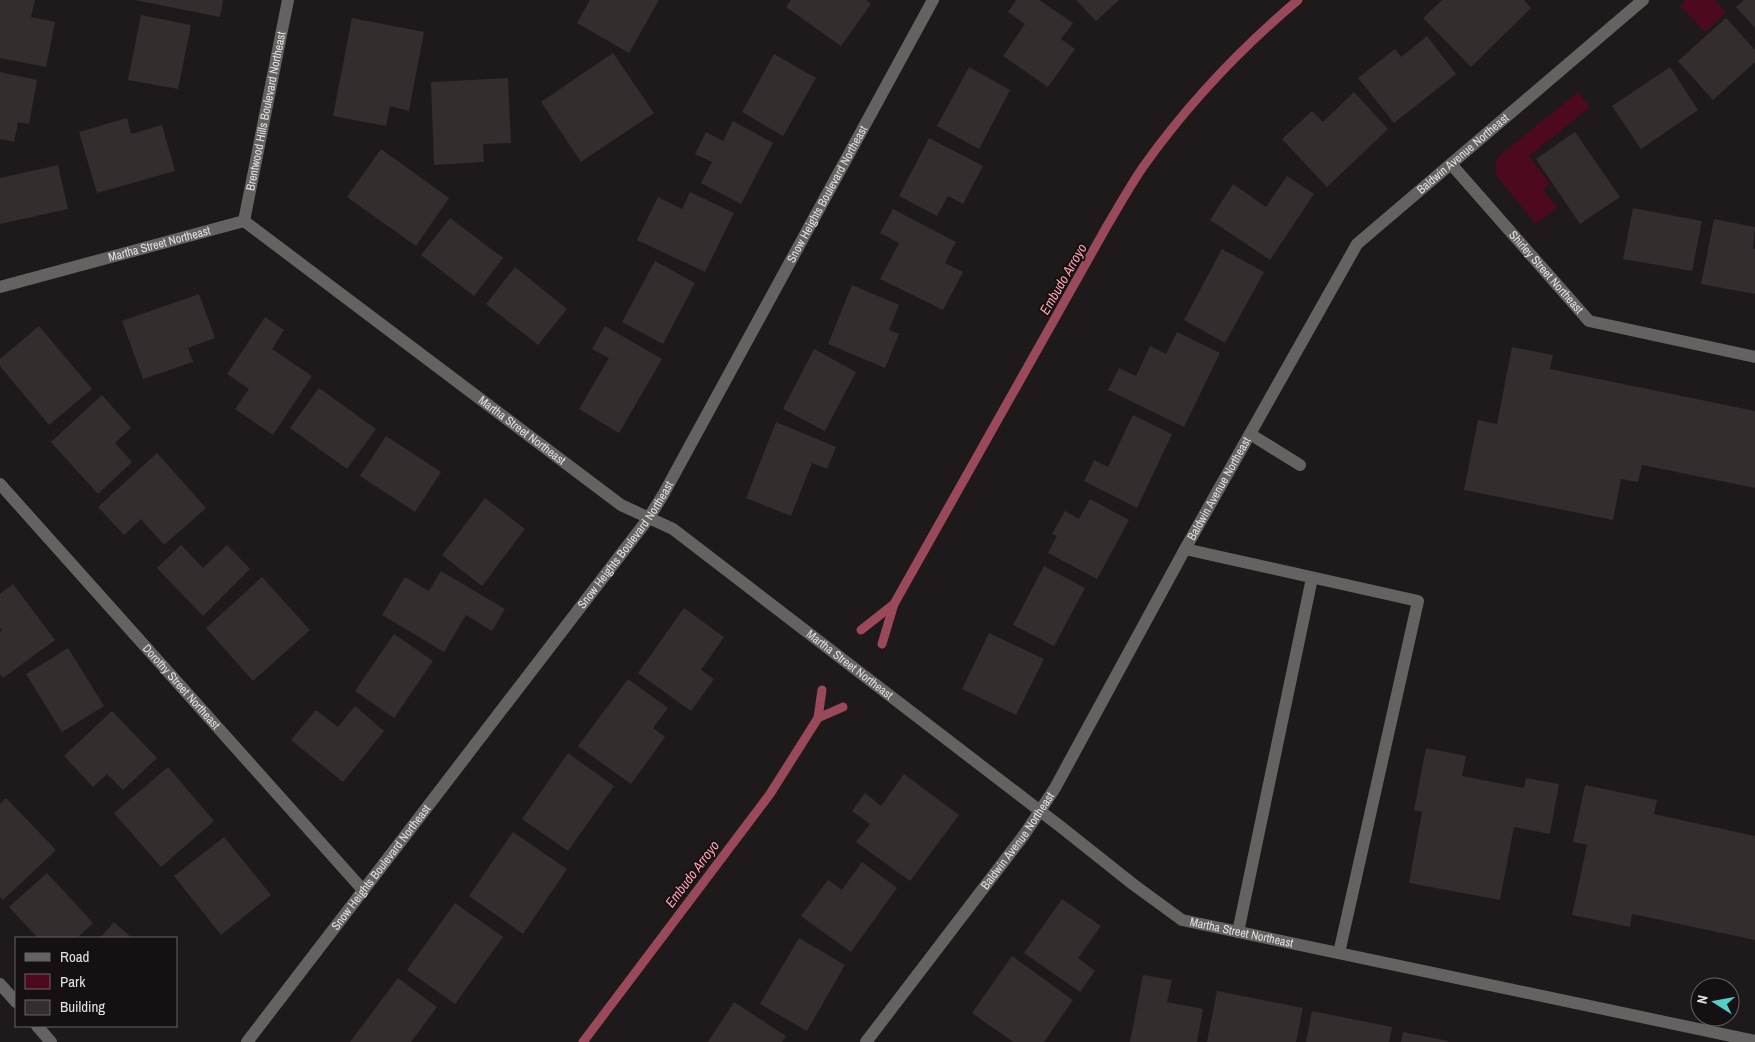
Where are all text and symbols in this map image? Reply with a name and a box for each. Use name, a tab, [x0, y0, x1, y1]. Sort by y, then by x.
street label: Brentwood Hills Boulevard Northeast	[242, 30, 290, 192]
street label: Baldwin Avenue Northeast	[1413, 110, 1512, 197]
street label: Snow Heights Boulevard Northeast	[783, 123, 871, 266]
street label: Martha Street Northeast	[106, 222, 212, 265]
street label: Shirley Street Northeast	[1505, 227, 1587, 317]
water label: Embudo Arroyo	[1035, 240, 1091, 318]
street label: Martha Street Northeast	[475, 392, 569, 469]
street label: Baldwin Avenue Northeast	[1184, 434, 1255, 543]
street label: Snow Heights Boulevard Northeast	[574, 478, 677, 612]
street label: Martha Street Northeast	[803, 626, 896, 703]
street label: Dorothy Street Northeast	[139, 641, 224, 733]
street label: Baldwin Avenue Northeast	[977, 789, 1058, 893]
street label: Snow Heights Boulevard Northeast	[328, 801, 434, 933]
water label: Embudo Arroyo	[661, 837, 723, 911]
street label: Martha Street Northeast	[1188, 914, 1295, 951]
legend	[15, 937, 178, 1027]
text: Road	[60, 946, 89, 967]
text: Park	[60, 971, 86, 992]
north arrow	[1690, 977, 1740, 1027]
text: N	[1693, 994, 1712, 1005]
text: Building	[60, 996, 105, 1017]

